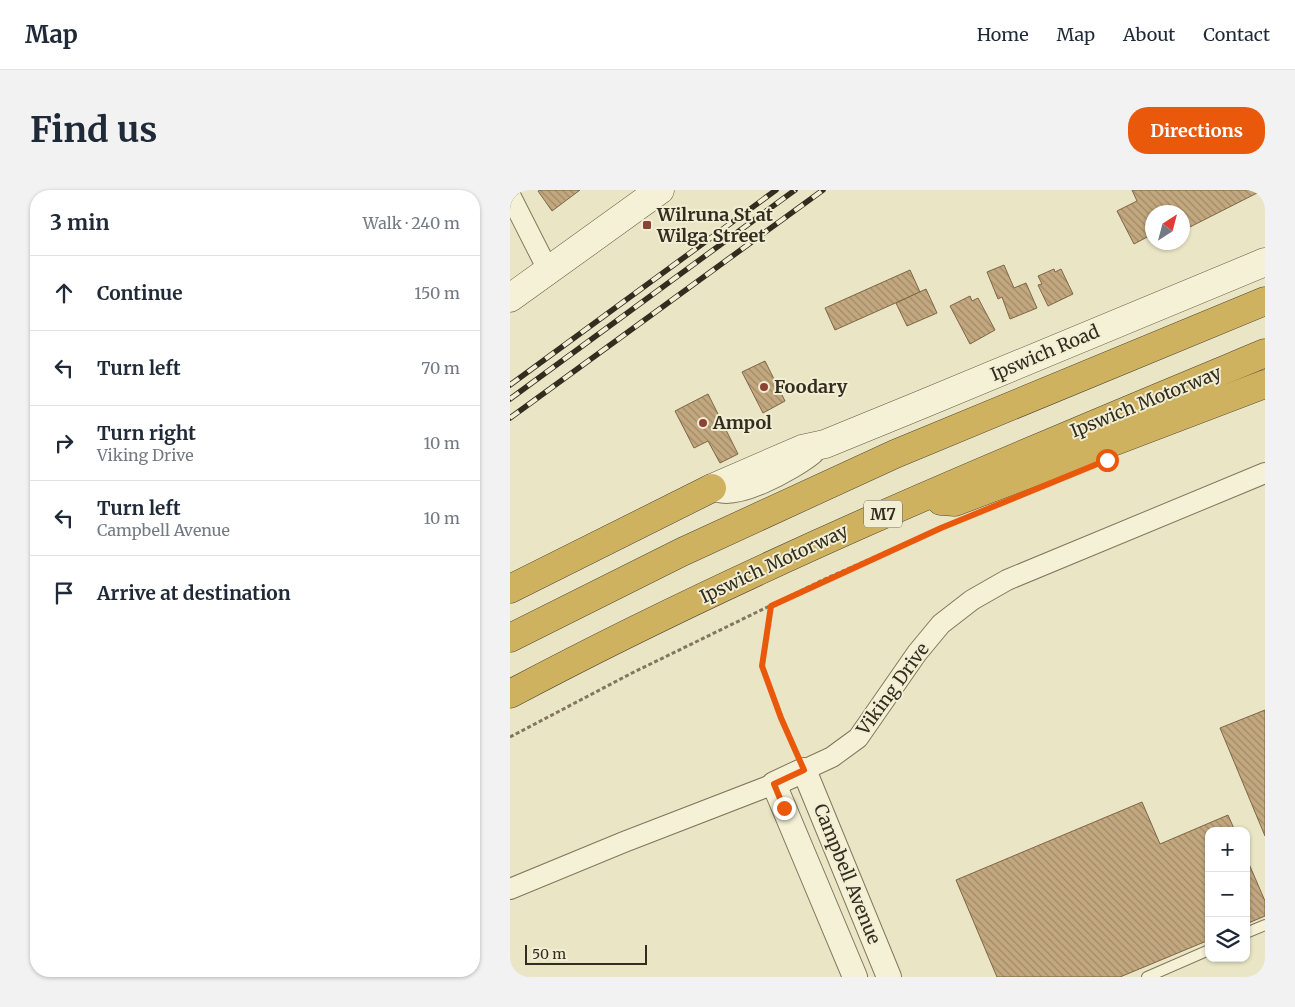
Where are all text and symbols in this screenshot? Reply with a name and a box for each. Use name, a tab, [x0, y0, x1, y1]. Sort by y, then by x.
text: Map	[25, 19, 78, 50]
text: Home	[977, 23, 1029, 46]
text: Map	[1057, 23, 1095, 46]
text: About	[1123, 23, 1175, 46]
text: Contact	[1203, 23, 1270, 46]
button: Directions	[1128, 107, 1265, 154]
text: Find us	[30, 108, 157, 152]
place label: Wilruna St at Wilga Street	[656, 203, 774, 247]
north arrow	[1145, 205, 1190, 250]
text: 3 min	[50, 209, 109, 236]
text: Walk · 240 m	[363, 213, 460, 233]
marker: Wilruna St at Wilga Street	[641, 219, 653, 231]
icon: ahead	[50, 279, 78, 307]
text: Continue	[97, 281, 183, 305]
text: 150 m	[414, 283, 460, 303]
street label: Ipswich Road	[987, 319, 1103, 386]
icon: left	[50, 354, 78, 382]
text: Turn left	[97, 356, 181, 380]
text: 70 m	[421, 358, 460, 378]
street label: Ipswich Motorway	[1067, 361, 1225, 442]
place label: Foodary	[774, 375, 848, 398]
marker: Foodary	[758, 381, 770, 393]
place label: Ampol	[712, 411, 772, 434]
marker: Ampol	[697, 417, 709, 429]
text: Turn right	[97, 421, 196, 445]
icon: right	[50, 429, 78, 457]
text: 10 m	[423, 433, 460, 453]
text: Viking Drive	[97, 445, 194, 465]
route start	[1096, 449, 1119, 472]
text: Turn left	[97, 496, 181, 520]
road number: M7	[864, 500, 902, 528]
icon: left	[50, 504, 78, 532]
text: 10 m	[423, 508, 460, 528]
street label: Ipswich Motorway	[696, 519, 852, 608]
text: Campbell Avenue	[97, 520, 230, 540]
icon: arrive	[50, 579, 78, 607]
text: Arrive at destination	[97, 581, 291, 605]
street label: Viking Drive	[851, 638, 934, 740]
route end	[773, 797, 796, 820]
street label: Campbell Avenue	[809, 800, 886, 947]
map controls	[1205, 827, 1250, 962]
button: +	[1205, 827, 1250, 872]
button: −	[1205, 872, 1250, 917]
button: layers	[1205, 917, 1250, 962]
scale bar	[525, 942, 648, 965]
text: 50 m	[532, 945, 566, 963]

